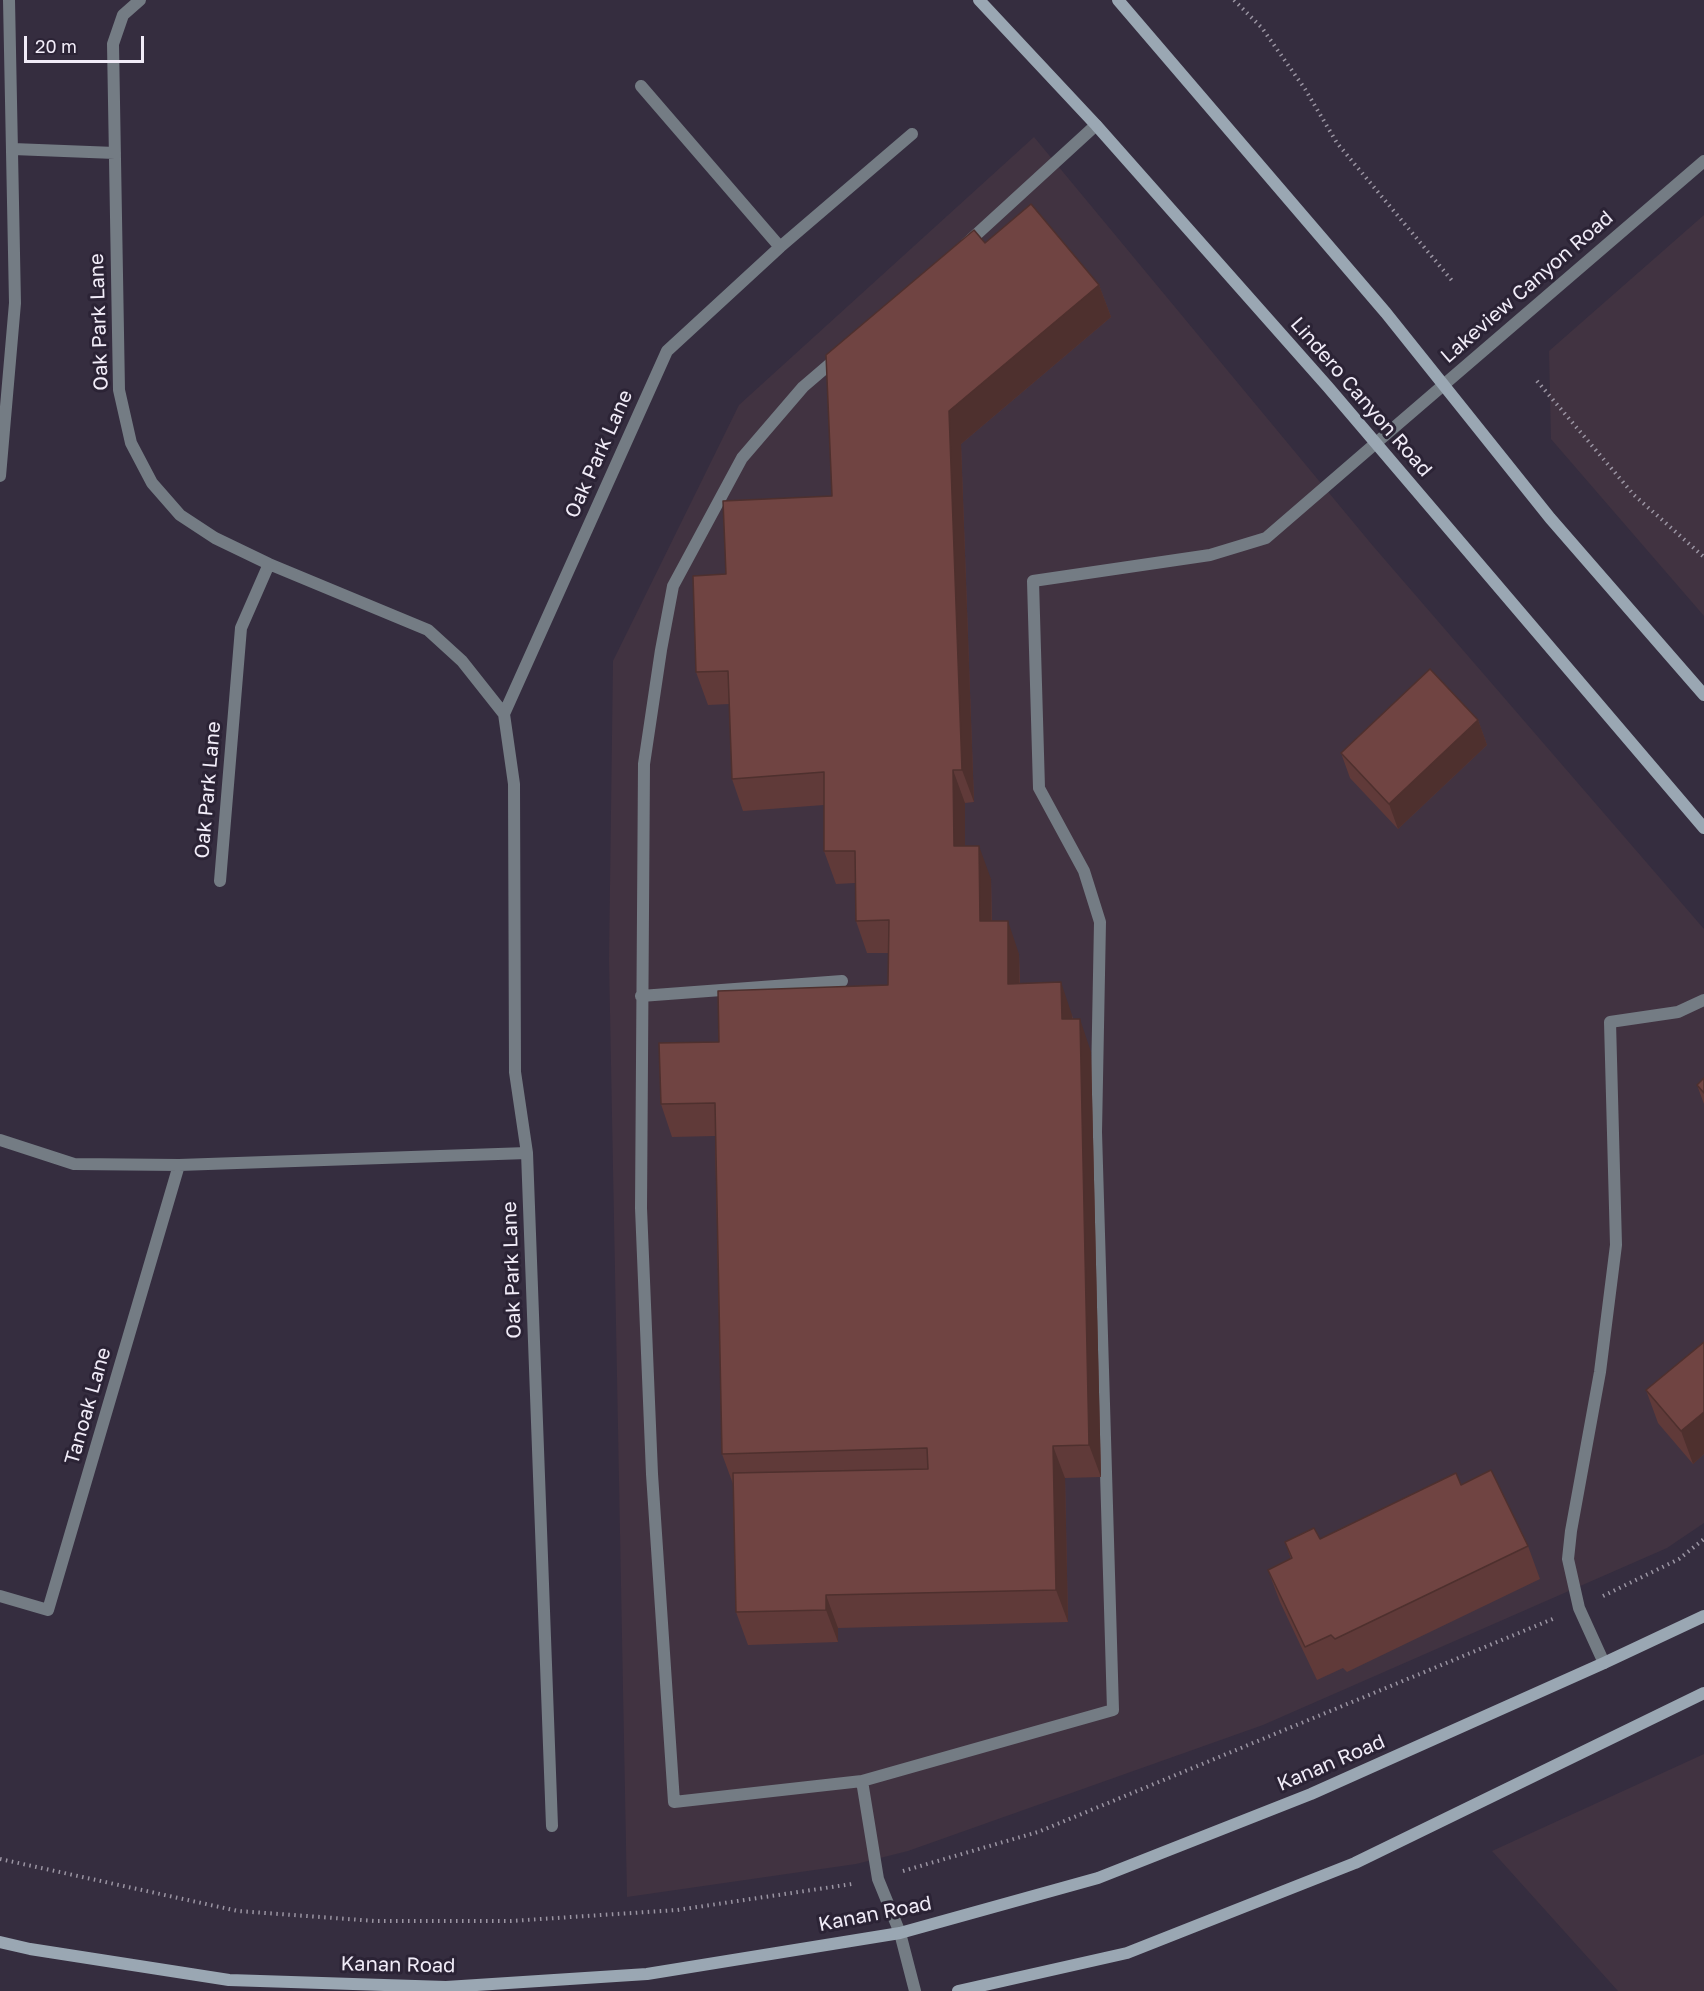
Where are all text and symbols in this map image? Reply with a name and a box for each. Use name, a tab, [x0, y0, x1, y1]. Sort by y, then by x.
scale bar	[27, 24, 147, 62]
text: 20 m	[35, 35, 77, 57]
street label: Lakeview Canyon Road	[1436, 206, 1618, 368]
street label: Oak Park Lane	[85, 253, 113, 391]
street label: Lindero Canyon Road	[1285, 312, 1437, 482]
street label: Oak Park Lane	[560, 386, 638, 522]
street label: Oak Park Lane	[190, 720, 226, 860]
street label: Oak Park Lane	[498, 1201, 526, 1339]
street label: Tanoak Lane	[60, 1345, 116, 1467]
street label: Kanan Road	[1273, 1730, 1389, 1796]
street label: Kanan Road	[816, 1891, 934, 1937]
street label: Kanan Road	[340, 1952, 456, 1978]

